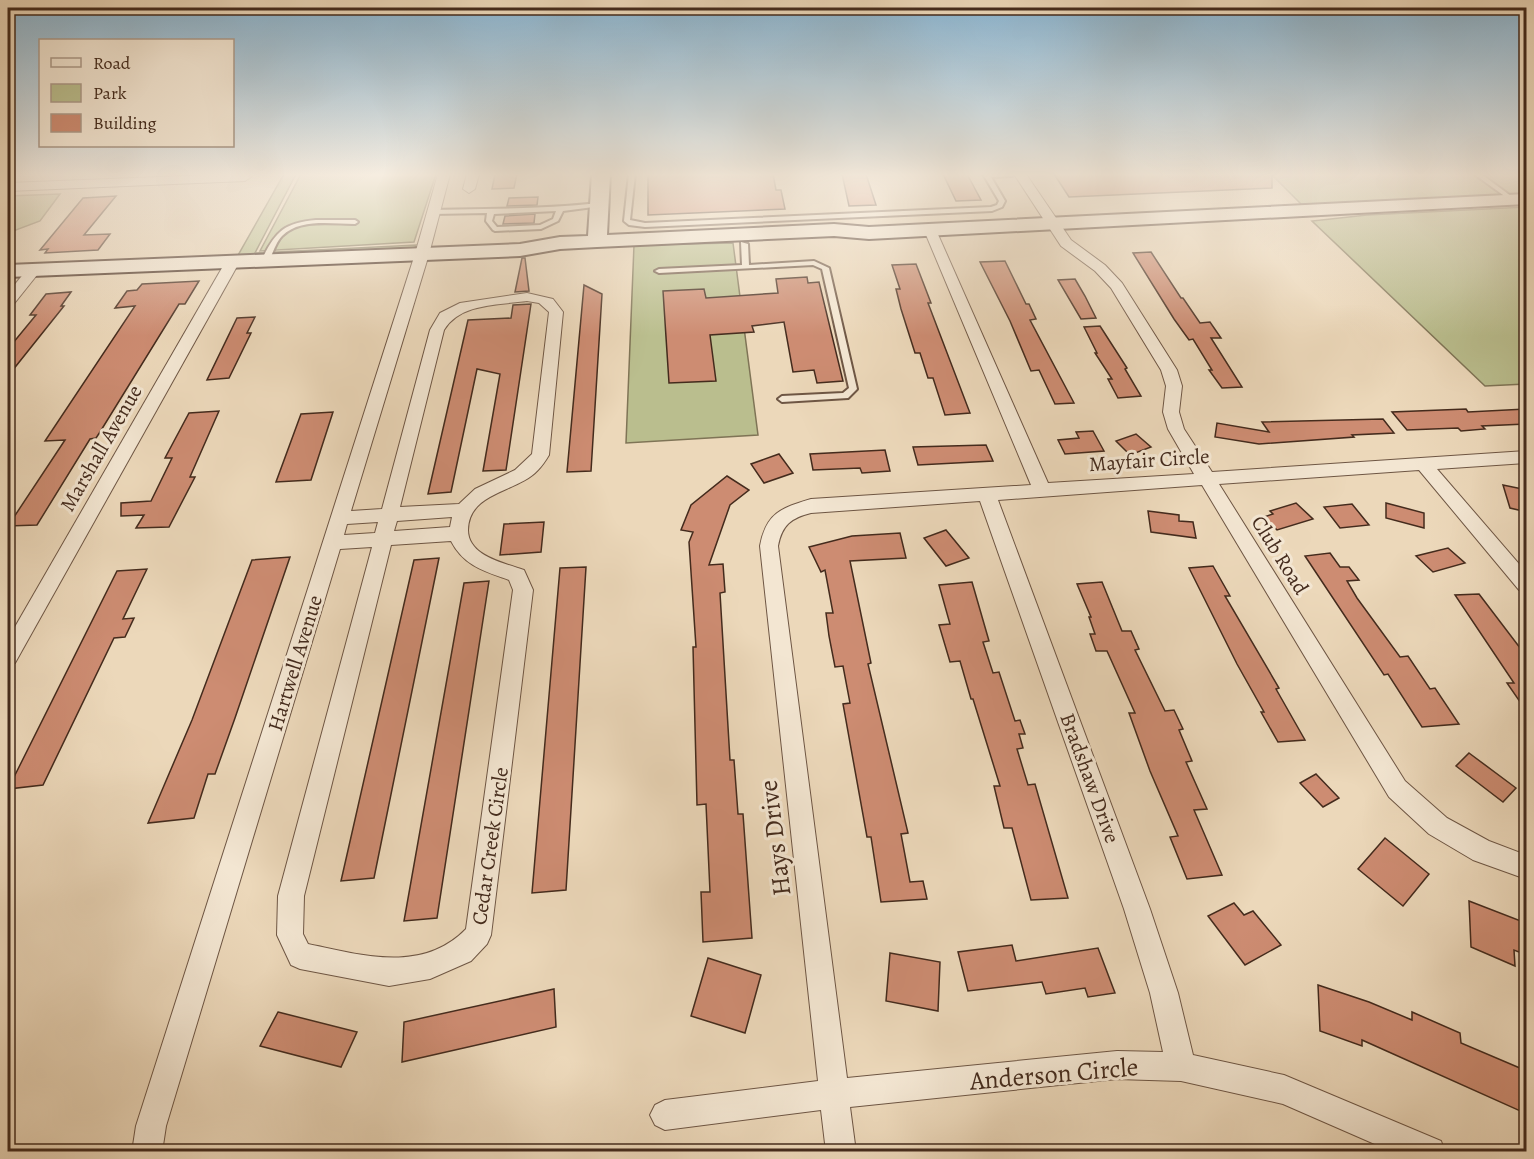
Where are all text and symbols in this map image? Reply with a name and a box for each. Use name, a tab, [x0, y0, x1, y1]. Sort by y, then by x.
legend	[39, 39, 234, 147]
text: Road	[93, 51, 131, 75]
text: Park	[93, 81, 127, 105]
text: Building	[93, 111, 157, 135]
street label: Marshall Avenue	[53, 380, 149, 516]
street label: Mayfair Circle	[1088, 442, 1210, 478]
street label: Club Road	[1245, 510, 1316, 600]
street label: Hartwell Avenue	[261, 591, 329, 735]
street label: Bradshaw Drive	[1054, 709, 1126, 847]
street label: Cedar Creek Circle	[465, 765, 515, 927]
street label: Hays Drive	[751, 778, 799, 898]
street label: Anderson Circle	[967, 1049, 1140, 1099]

